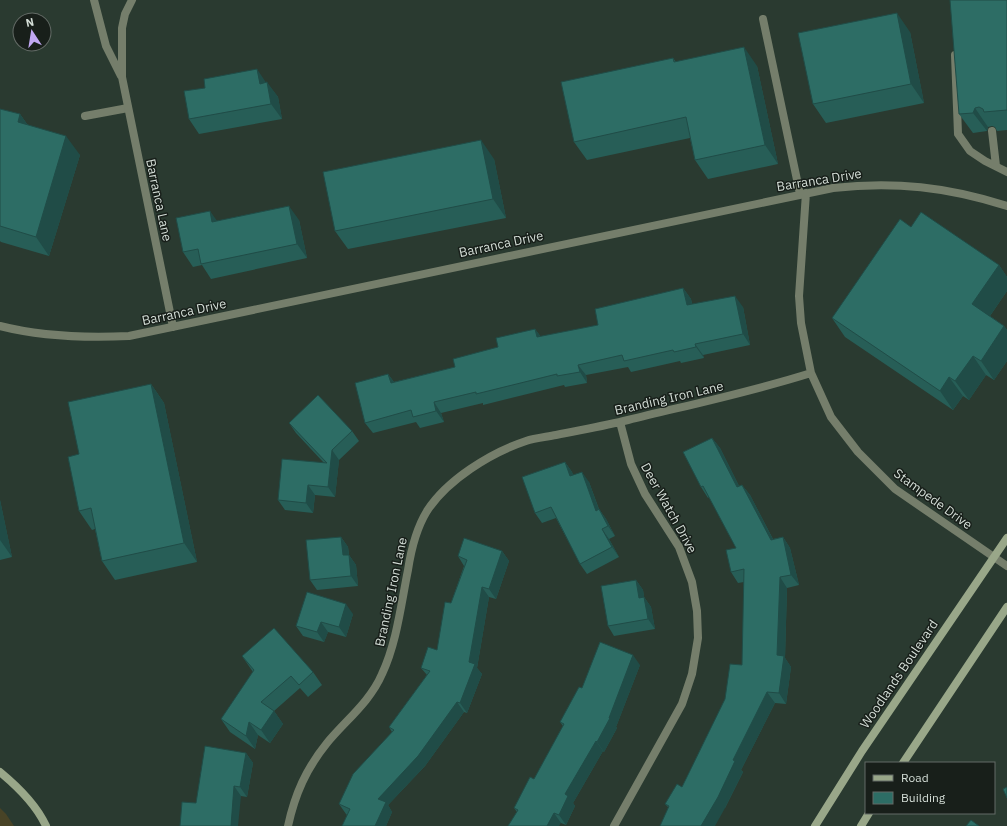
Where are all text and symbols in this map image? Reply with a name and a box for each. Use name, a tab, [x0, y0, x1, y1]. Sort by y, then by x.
north arrow	[12, 12, 52, 52]
text: N	[25, 15, 35, 30]
street label: Barranca Lane	[142, 157, 176, 243]
street label: Barranca Drive	[775, 165, 863, 195]
street label: Barranca Drive	[457, 227, 545, 261]
street label: Barranca Drive	[140, 295, 228, 329]
street label: Branding Iron Lane	[613, 377, 725, 419]
street label: Deer Watch Drive	[637, 460, 701, 556]
street label: Stampede Drive	[890, 465, 976, 533]
street label: Branding Iron Lane	[371, 536, 411, 648]
street label: Woodlands Boulevard	[856, 616, 942, 732]
legend	[865, 762, 995, 814]
text: Road	[901, 770, 929, 785]
text: Building	[901, 790, 946, 805]

